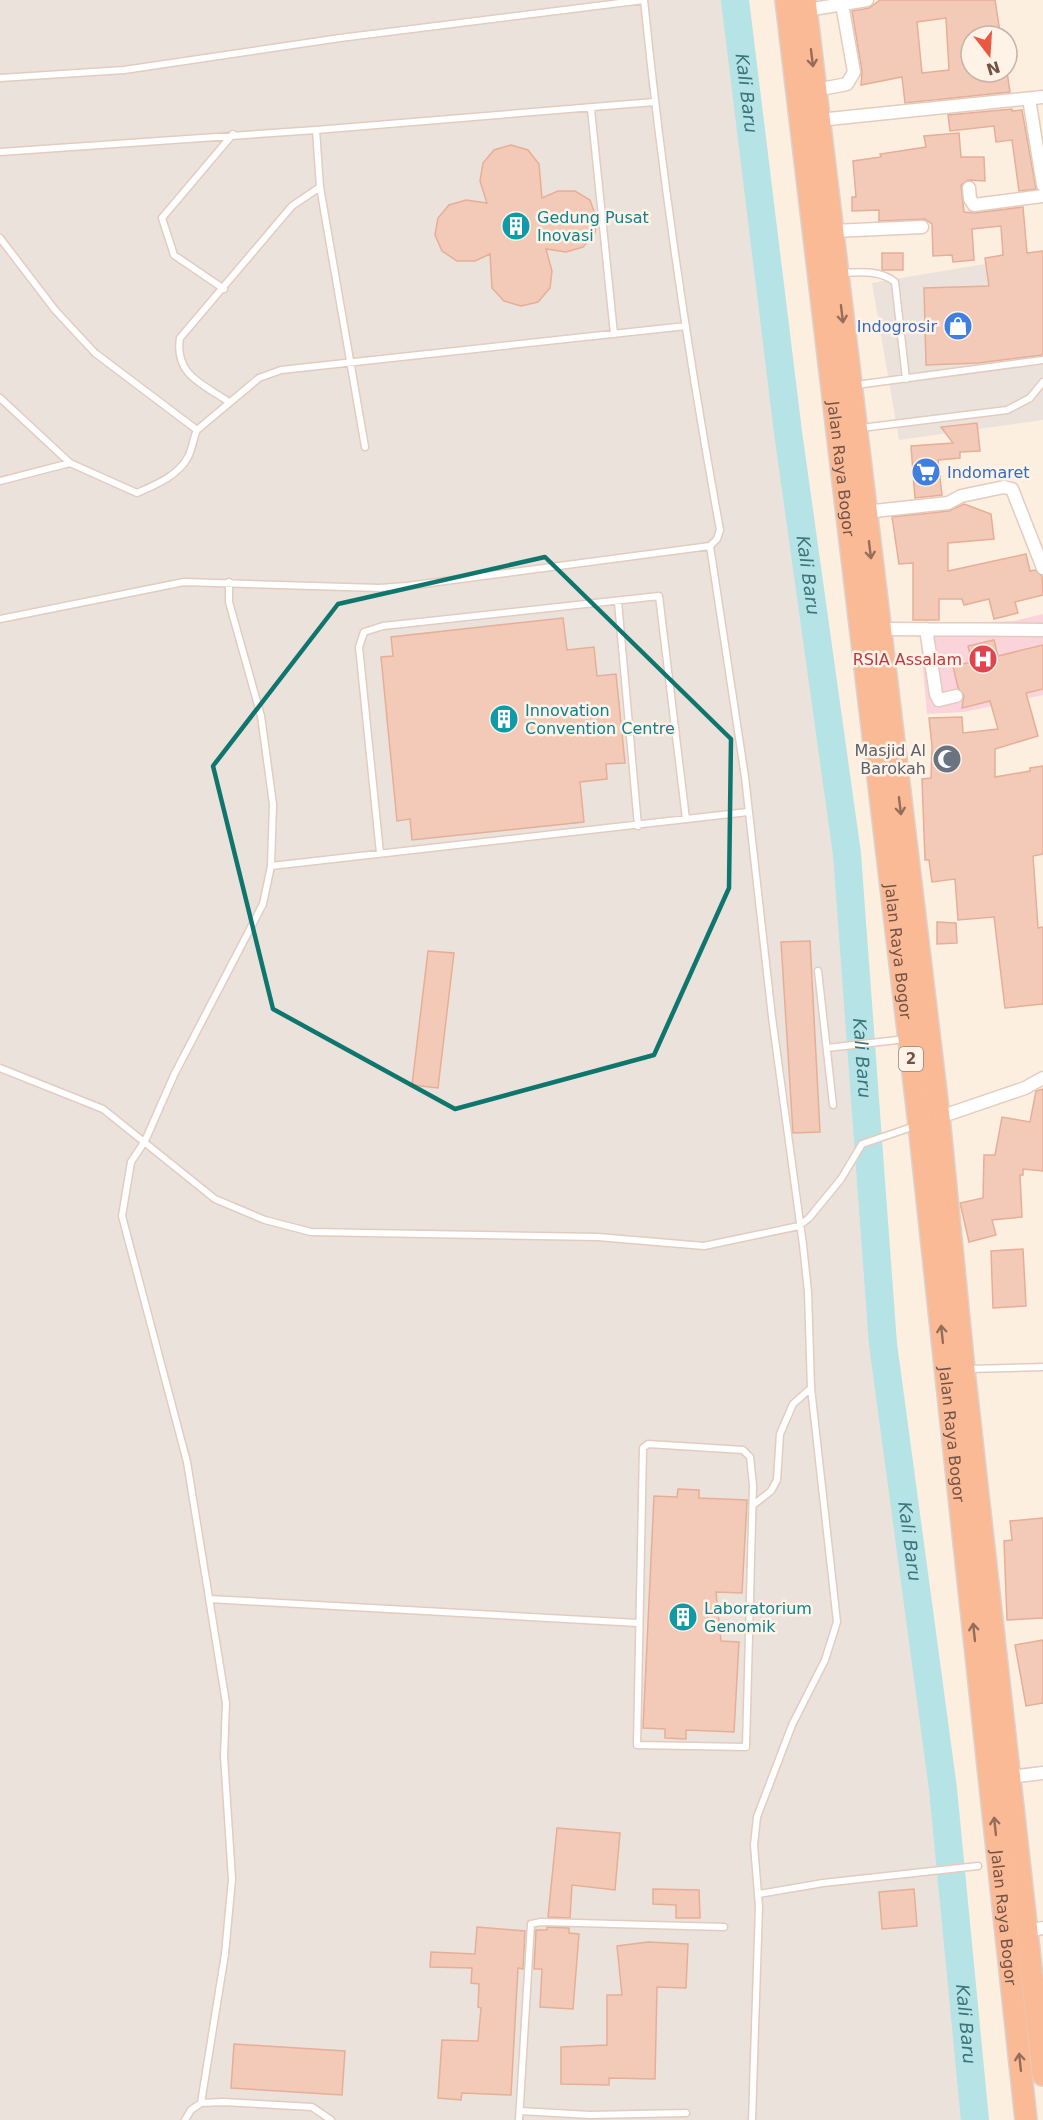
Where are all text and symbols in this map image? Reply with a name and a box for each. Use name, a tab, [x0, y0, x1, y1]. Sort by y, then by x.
north arrow	[959, 24, 1019, 84]
one-way arrow	[806, 48, 817, 67]
water label: Kali Baru	[732, 52, 762, 134]
text: N	[984, 57, 1002, 79]
place label: Gedung Pusat Inovasi	[537, 208, 649, 245]
building icon: Gedung Pusat Inovasi	[500, 210, 532, 242]
one-way arrow	[837, 304, 848, 324]
shop icon: Indogrosir	[942, 310, 974, 342]
place label: Indogrosir	[857, 317, 937, 336]
street label: Jalan Raya Bogor	[823, 399, 858, 538]
supermarket icon: Indomaret	[910, 456, 942, 488]
place label: Indomaret	[947, 463, 1030, 482]
water label: Kali Baru	[793, 534, 824, 616]
one-way arrow	[865, 539, 876, 559]
hospital icon: RSIA Assalam	[967, 643, 999, 675]
place label: RSIA Assalam	[853, 650, 962, 669]
place label: Innovation Convention Centre	[525, 701, 675, 738]
building icon: Innovation Convention Centre	[488, 703, 520, 735]
place label: Masjid Al Barokah	[855, 741, 926, 778]
mosque icon: Masjid Al Barokah	[931, 743, 963, 775]
one-way arrow	[895, 795, 906, 815]
street label: Jalan Raya Bogor	[881, 882, 916, 1021]
water label: Kali Baru	[849, 1017, 876, 1099]
road number: 2	[899, 1047, 923, 1071]
one-way arrow	[936, 1325, 947, 1344]
street label: Jalan Raya Bogor	[935, 1365, 969, 1504]
water label: Kali Baru	[894, 1500, 926, 1583]
place label: Laboratorium Genomik	[704, 1599, 812, 1636]
building icon: Laboratorium Genomik	[667, 1601, 699, 1633]
one-way arrow	[968, 1623, 979, 1643]
one-way arrow	[989, 1817, 1000, 1837]
street label: Jalan Raya Bogor	[987, 1848, 1021, 1987]
water label: Kali Baru	[952, 1983, 981, 2065]
one-way arrow	[1014, 2052, 1025, 2072]

